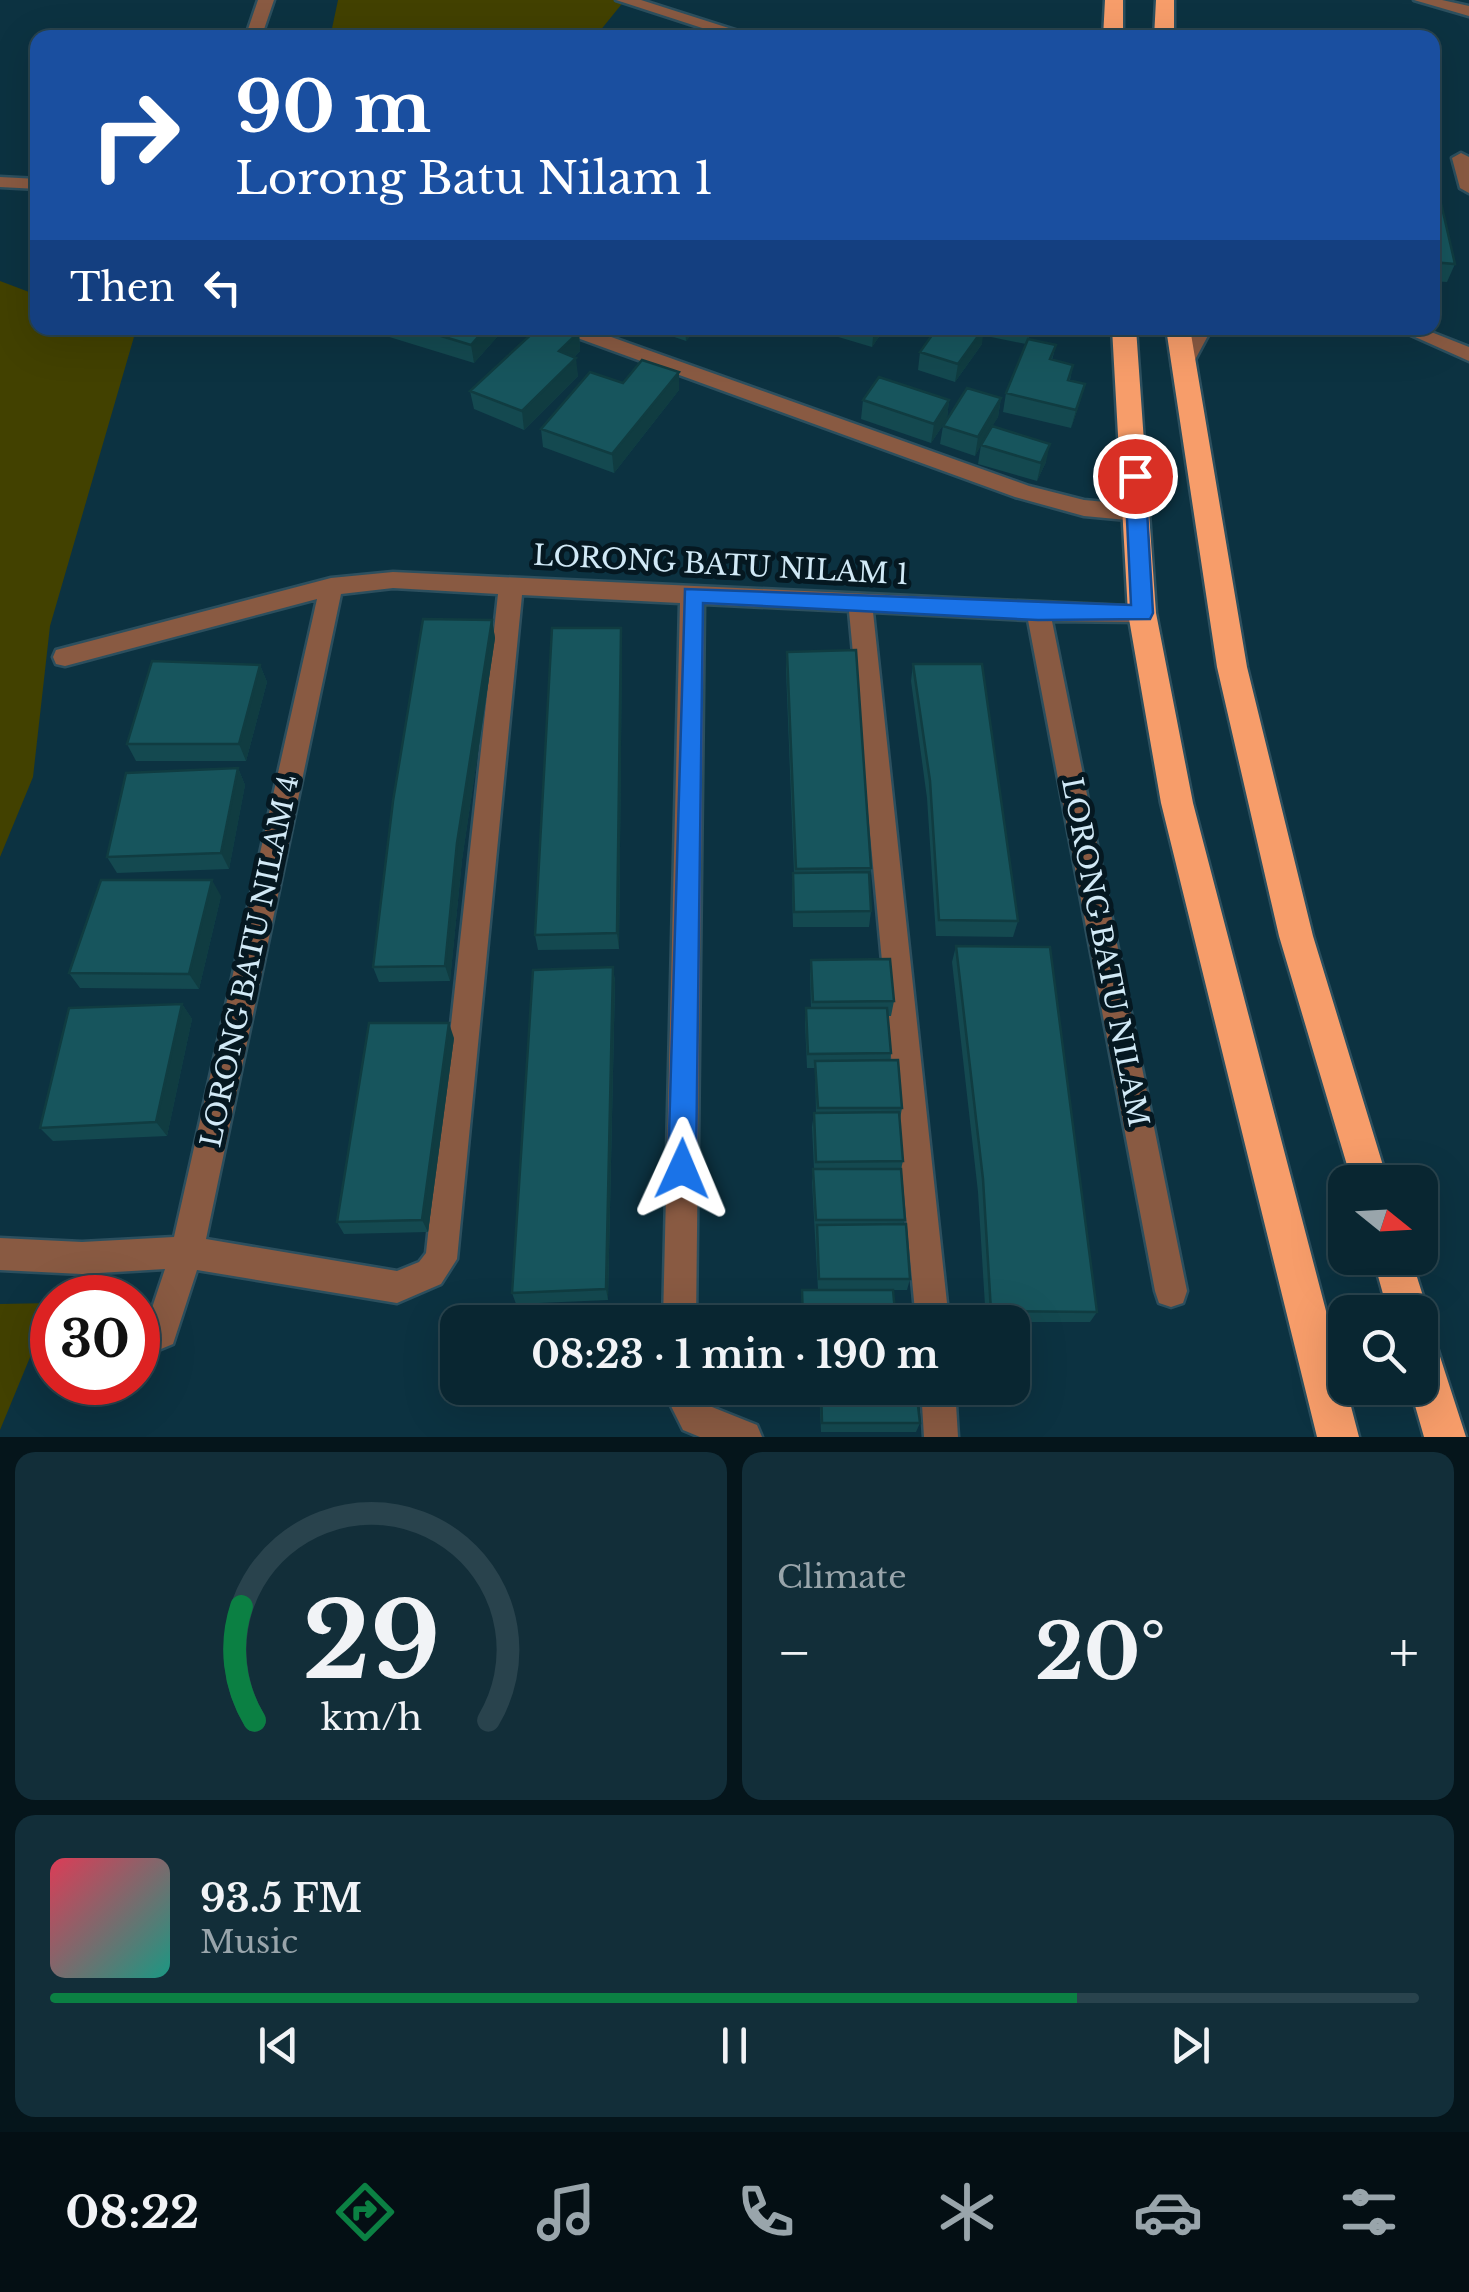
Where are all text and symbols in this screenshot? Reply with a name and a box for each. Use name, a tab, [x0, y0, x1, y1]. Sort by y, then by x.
text: 90 m	[235, 64, 431, 151]
icon: right	[70, 70, 200, 200]
text: Lorong Batu Nilam 1	[235, 150, 714, 206]
icon: left	[195, 260, 250, 315]
text: Then	[70, 264, 175, 311]
pin	[1093, 434, 1178, 519]
icon: arrive	[1108, 449, 1163, 504]
street label: LORONG BATU NILAM 1	[532, 538, 910, 592]
street label: LORONG BATU NILAM 4	[193, 772, 307, 1150]
street label: LORONG BATU NILAM	[1054, 774, 1156, 1130]
position arrow	[630, 1117, 734, 1221]
north arrow	[1328, 1165, 1438, 1275]
map controls	[1328, 1165, 1438, 1405]
speed limit sign: 30	[30, 1275, 160, 1405]
button: search	[1328, 1295, 1438, 1405]
text: 08:23 · 1 min · 190 m	[531, 1331, 939, 1378]
text: Climate	[777, 1557, 906, 1597]
text: 29	[302, 1577, 440, 1706]
text: 20°	[1035, 1606, 1166, 1699]
text: −	[777, 1619, 812, 1687]
text: +	[1389, 1619, 1419, 1687]
text: km/h	[320, 1695, 422, 1740]
text: 93.5 FM	[200, 1875, 362, 1922]
text: Music	[200, 1922, 298, 1962]
icon: previous	[251, 2018, 306, 2073]
icon: pause	[707, 2018, 762, 2073]
icon: next	[1163, 2018, 1218, 2073]
icon: directions	[330, 2177, 400, 2247]
icon: music	[531, 2177, 601, 2247]
icon: phone	[731, 2177, 801, 2247]
icon: climate	[932, 2177, 1002, 2247]
icon: car	[1133, 2177, 1203, 2247]
icon: filters	[1334, 2177, 1404, 2247]
text: 08:22	[65, 2184, 199, 2240]

